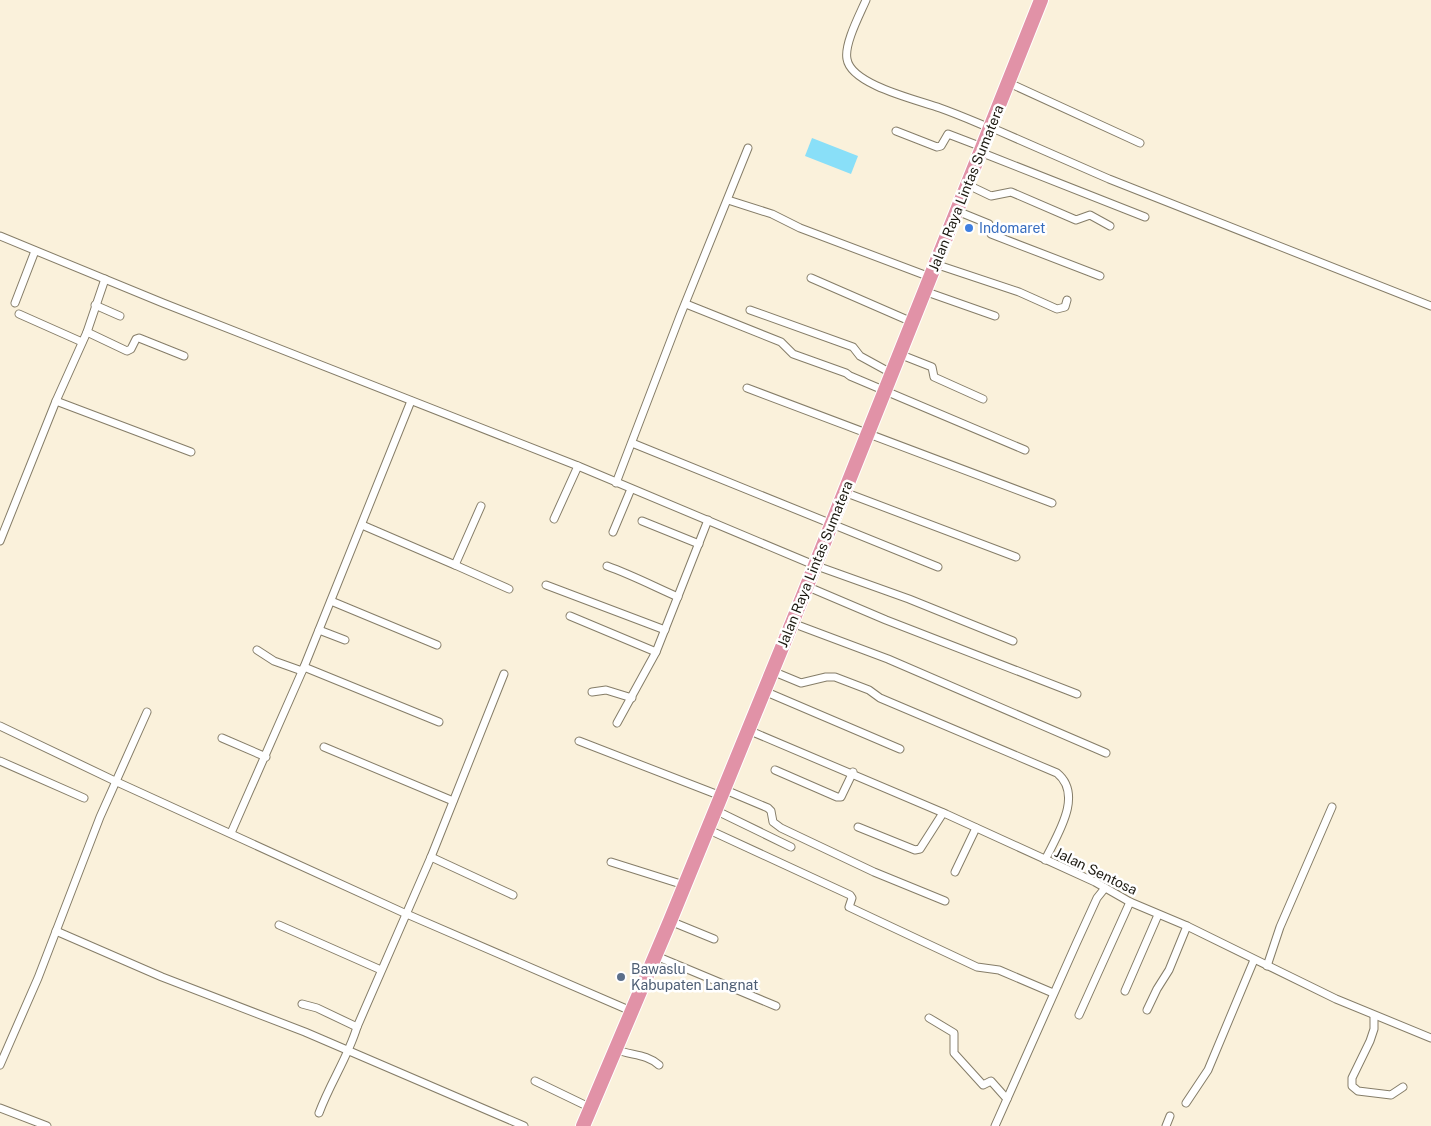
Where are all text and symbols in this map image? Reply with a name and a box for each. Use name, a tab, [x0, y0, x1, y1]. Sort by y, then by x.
street label: Jalan Raya Lintas Sumatera	[925, 102, 1007, 274]
place label: Indomaret	[979, 220, 1046, 236]
marker: Indomaret	[963, 222, 975, 234]
street label: Jalan Raya Lintas Sumatera	[774, 478, 856, 650]
street label: Jalan Sentosa	[1052, 844, 1140, 898]
place label: Bawaslu Kabupaten Langnat	[631, 961, 758, 993]
marker: Bawaslu Kabupaten Langnat	[615, 971, 627, 983]

